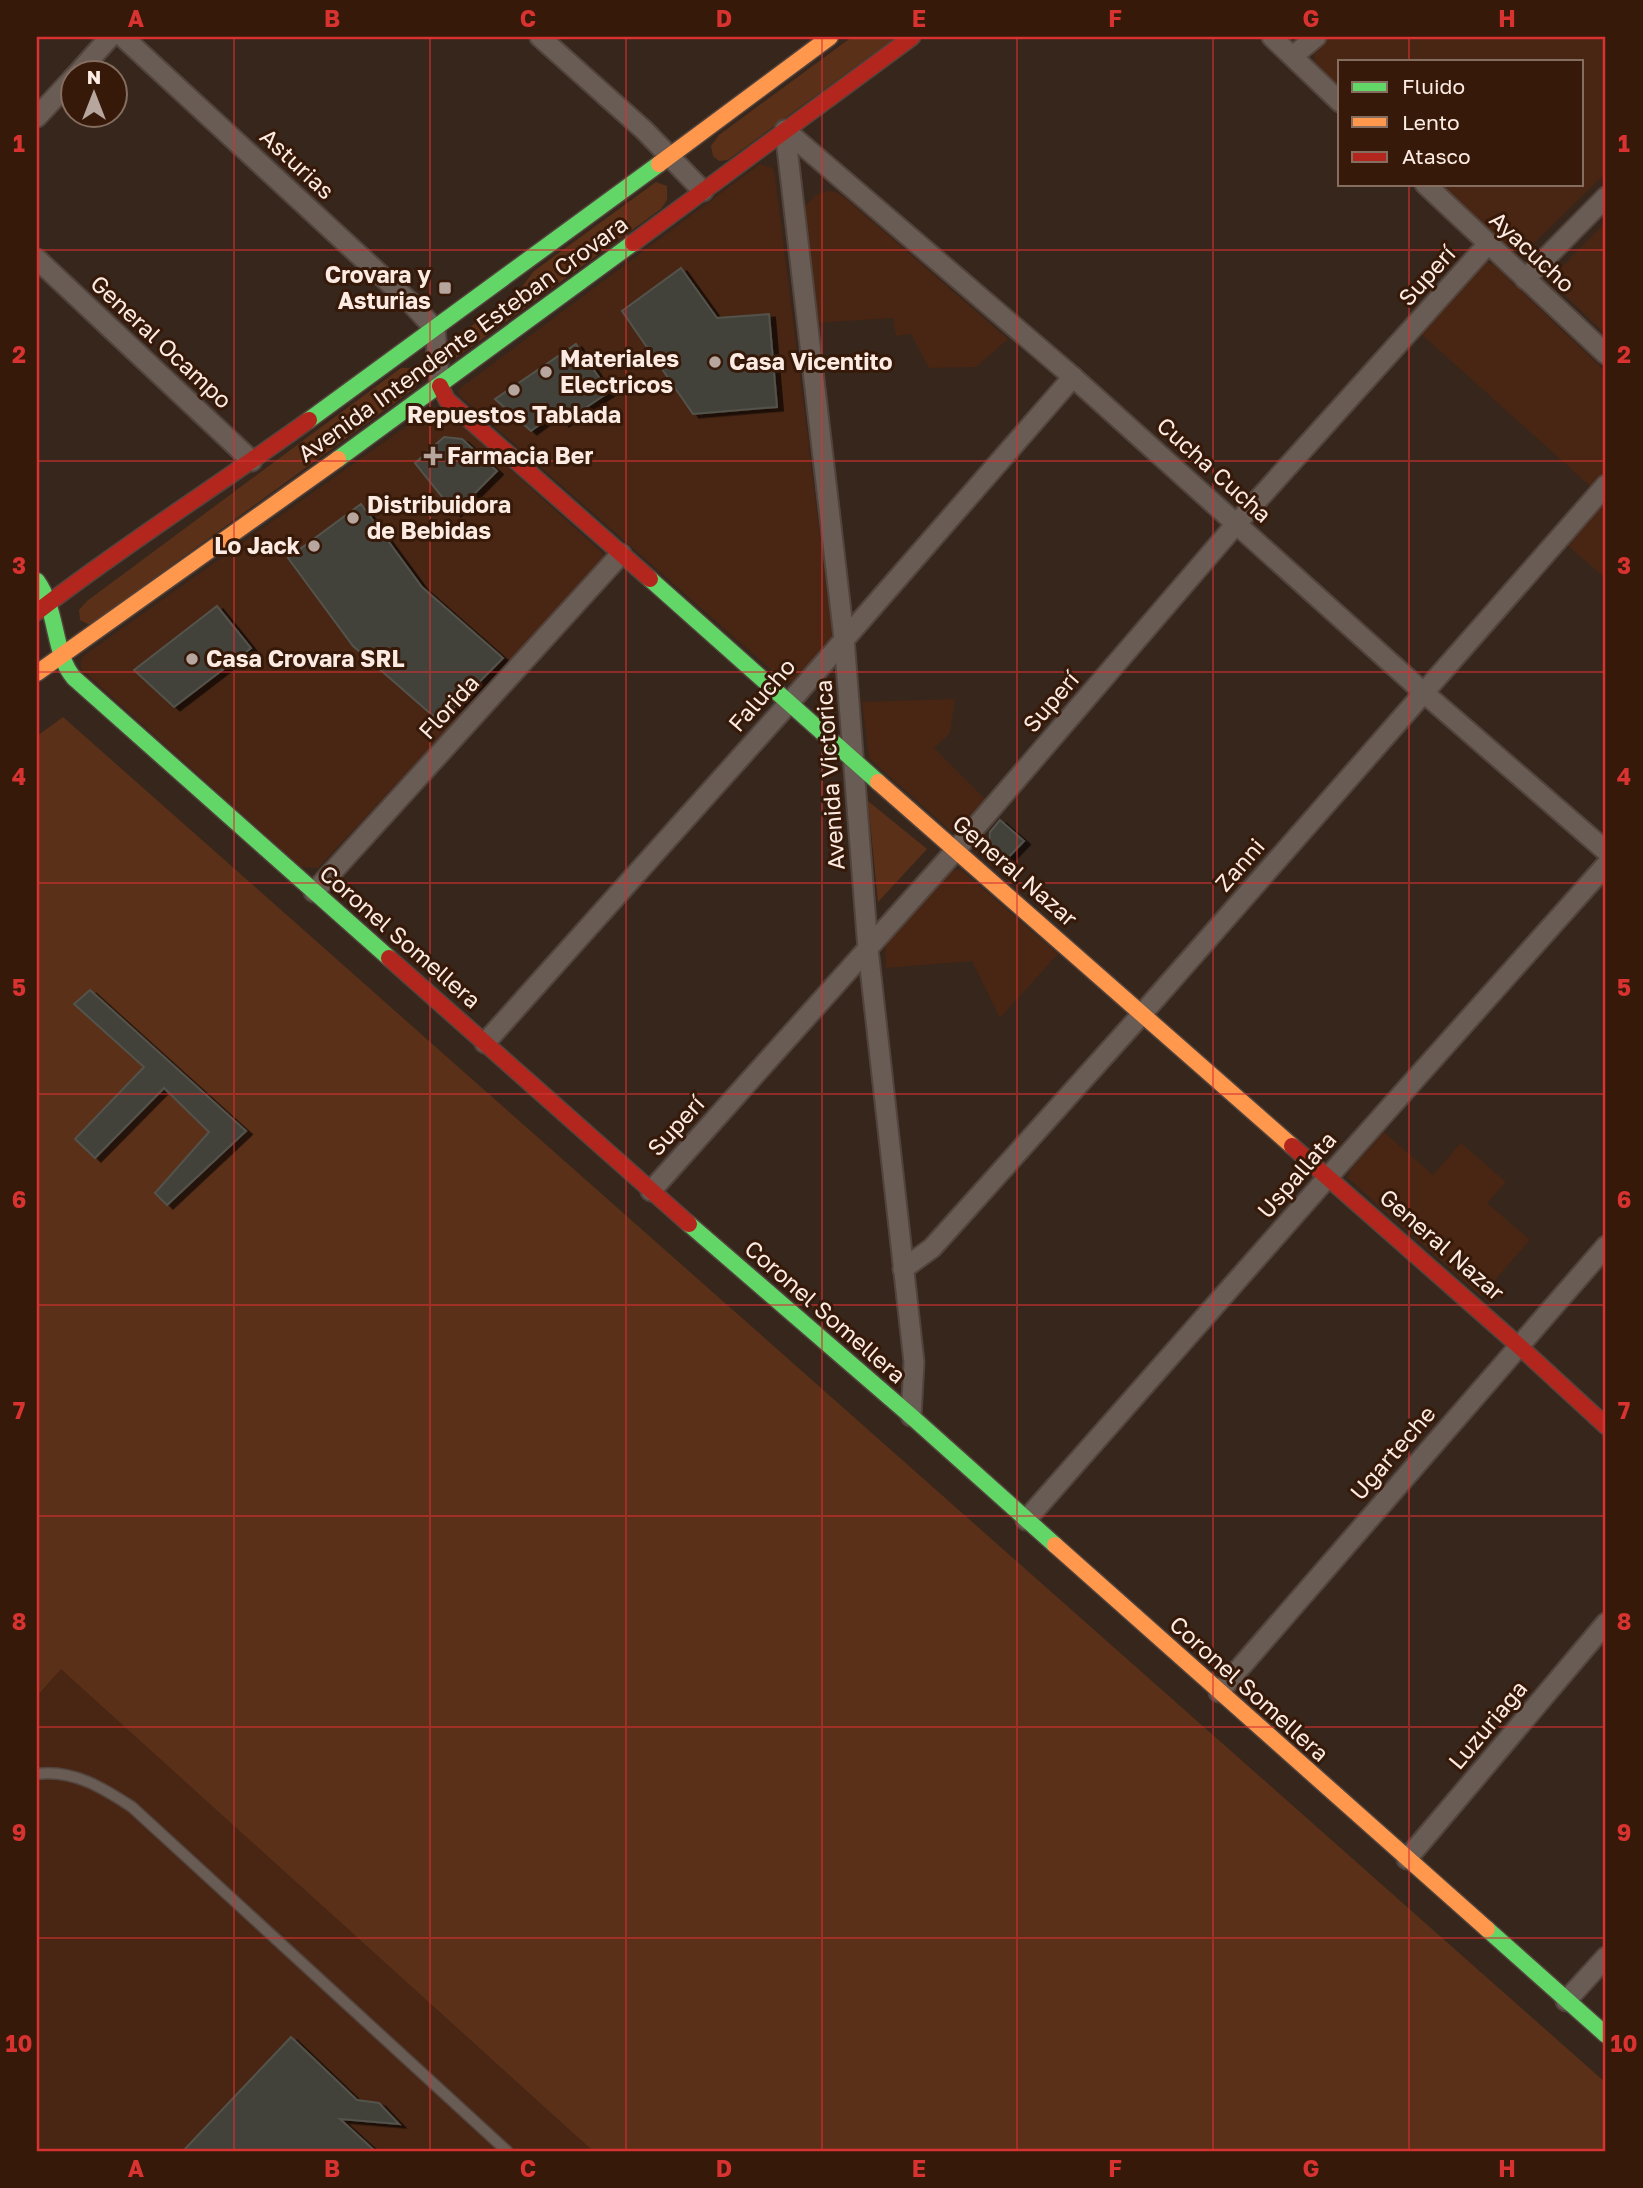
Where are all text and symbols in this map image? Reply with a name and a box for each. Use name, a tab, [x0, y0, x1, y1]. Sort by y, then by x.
text: A	[128, 4, 145, 32]
text: B	[324, 4, 340, 32]
text: C	[520, 4, 536, 32]
text: D	[716, 4, 732, 32]
text: E	[912, 4, 926, 32]
text: F	[1108, 4, 1122, 32]
text: G	[1303, 4, 1319, 32]
text: H	[1498, 4, 1516, 32]
north arrow	[60, 60, 130, 130]
legend	[1338, 60, 1584, 186]
text: N	[87, 65, 101, 88]
text: Fluido	[1402, 73, 1465, 99]
text: Lento	[1402, 109, 1460, 135]
street label: Asturias	[255, 122, 340, 205]
text: 1	[13, 129, 25, 157]
text: 1	[1618, 129, 1630, 157]
text: Atasco	[1402, 143, 1471, 169]
street label: Ayacucho	[1484, 205, 1581, 298]
street label: Avenida Intendente Esteban Crovara	[292, 209, 633, 467]
street label: Superí	[1392, 238, 1462, 311]
place label: Crovara y Asturias	[325, 260, 431, 314]
street label: General Ocampo	[85, 269, 238, 414]
marker: Crovara y Asturias	[437, 280, 453, 296]
text: 2	[12, 340, 26, 368]
text: 2	[1617, 340, 1631, 368]
place label: Materiales Electricos	[560, 344, 679, 398]
place label: Casa Vicentito	[729, 347, 893, 375]
marker: Casa Vicentito	[707, 354, 723, 370]
marker: Materiales Electricos	[538, 364, 554, 380]
marker: Repuestos Tablada	[506, 382, 522, 398]
place label: Repuestos Tablada	[407, 400, 621, 428]
street label: Cucha Cucha	[1152, 411, 1278, 528]
place label: Farmacia Ber	[447, 441, 593, 469]
marker: Farmacia Ber	[425, 448, 441, 464]
place label: Distribuidora de Bebidas	[367, 490, 511, 544]
marker: Distribuidora de Bebidas	[345, 510, 361, 526]
place label: Lo Jack	[214, 531, 301, 559]
marker: Lo Jack	[306, 538, 322, 554]
text: 3	[12, 551, 26, 579]
text: 3	[1617, 551, 1631, 579]
place label: Casa Crovara SRL	[206, 644, 405, 672]
marker: Casa Crovara SRL	[184, 651, 200, 667]
street label: Falucho	[722, 652, 801, 737]
street label: Superí	[1016, 664, 1085, 737]
street label: Florida	[412, 668, 484, 744]
street label: Avenida Victorica	[808, 679, 850, 871]
text: 4	[12, 762, 26, 790]
text: 4	[1617, 762, 1631, 790]
street label: General Nazar	[948, 808, 1084, 932]
street label: Zanni	[1209, 832, 1270, 897]
street label: Coronel Somellera	[314, 859, 487, 1014]
text: 5	[12, 973, 26, 1001]
text: 5	[1617, 973, 1631, 1001]
street label: Superí	[641, 1088, 711, 1161]
street label: Uspallata	[1251, 1125, 1342, 1223]
street label: General Nazar	[1375, 1182, 1511, 1306]
text: 6	[12, 1185, 26, 1213]
text: 6	[1617, 1185, 1631, 1213]
street label: Coronel Somellera	[739, 1234, 912, 1389]
text: 7	[13, 1396, 25, 1424]
text: 7	[1618, 1396, 1630, 1424]
street label: Ugarteche	[1344, 1399, 1441, 1505]
text: 8	[12, 1607, 26, 1635]
text: 8	[1617, 1607, 1631, 1635]
street label: Coronel Somellera	[1164, 1609, 1335, 1767]
street label: Luzuriaga	[1442, 1674, 1533, 1775]
text: 9	[12, 1818, 26, 1846]
text: 9	[1617, 1818, 1631, 1846]
text: 10	[6, 2029, 32, 2057]
text: 10	[1611, 2029, 1637, 2057]
text: A	[128, 2154, 145, 2182]
text: B	[324, 2154, 340, 2182]
text: C	[520, 2154, 536, 2182]
text: D	[716, 2154, 732, 2182]
text: E	[912, 2154, 926, 2182]
text: F	[1108, 2154, 1122, 2182]
text: G	[1303, 2154, 1319, 2182]
text: H	[1498, 2154, 1516, 2182]

